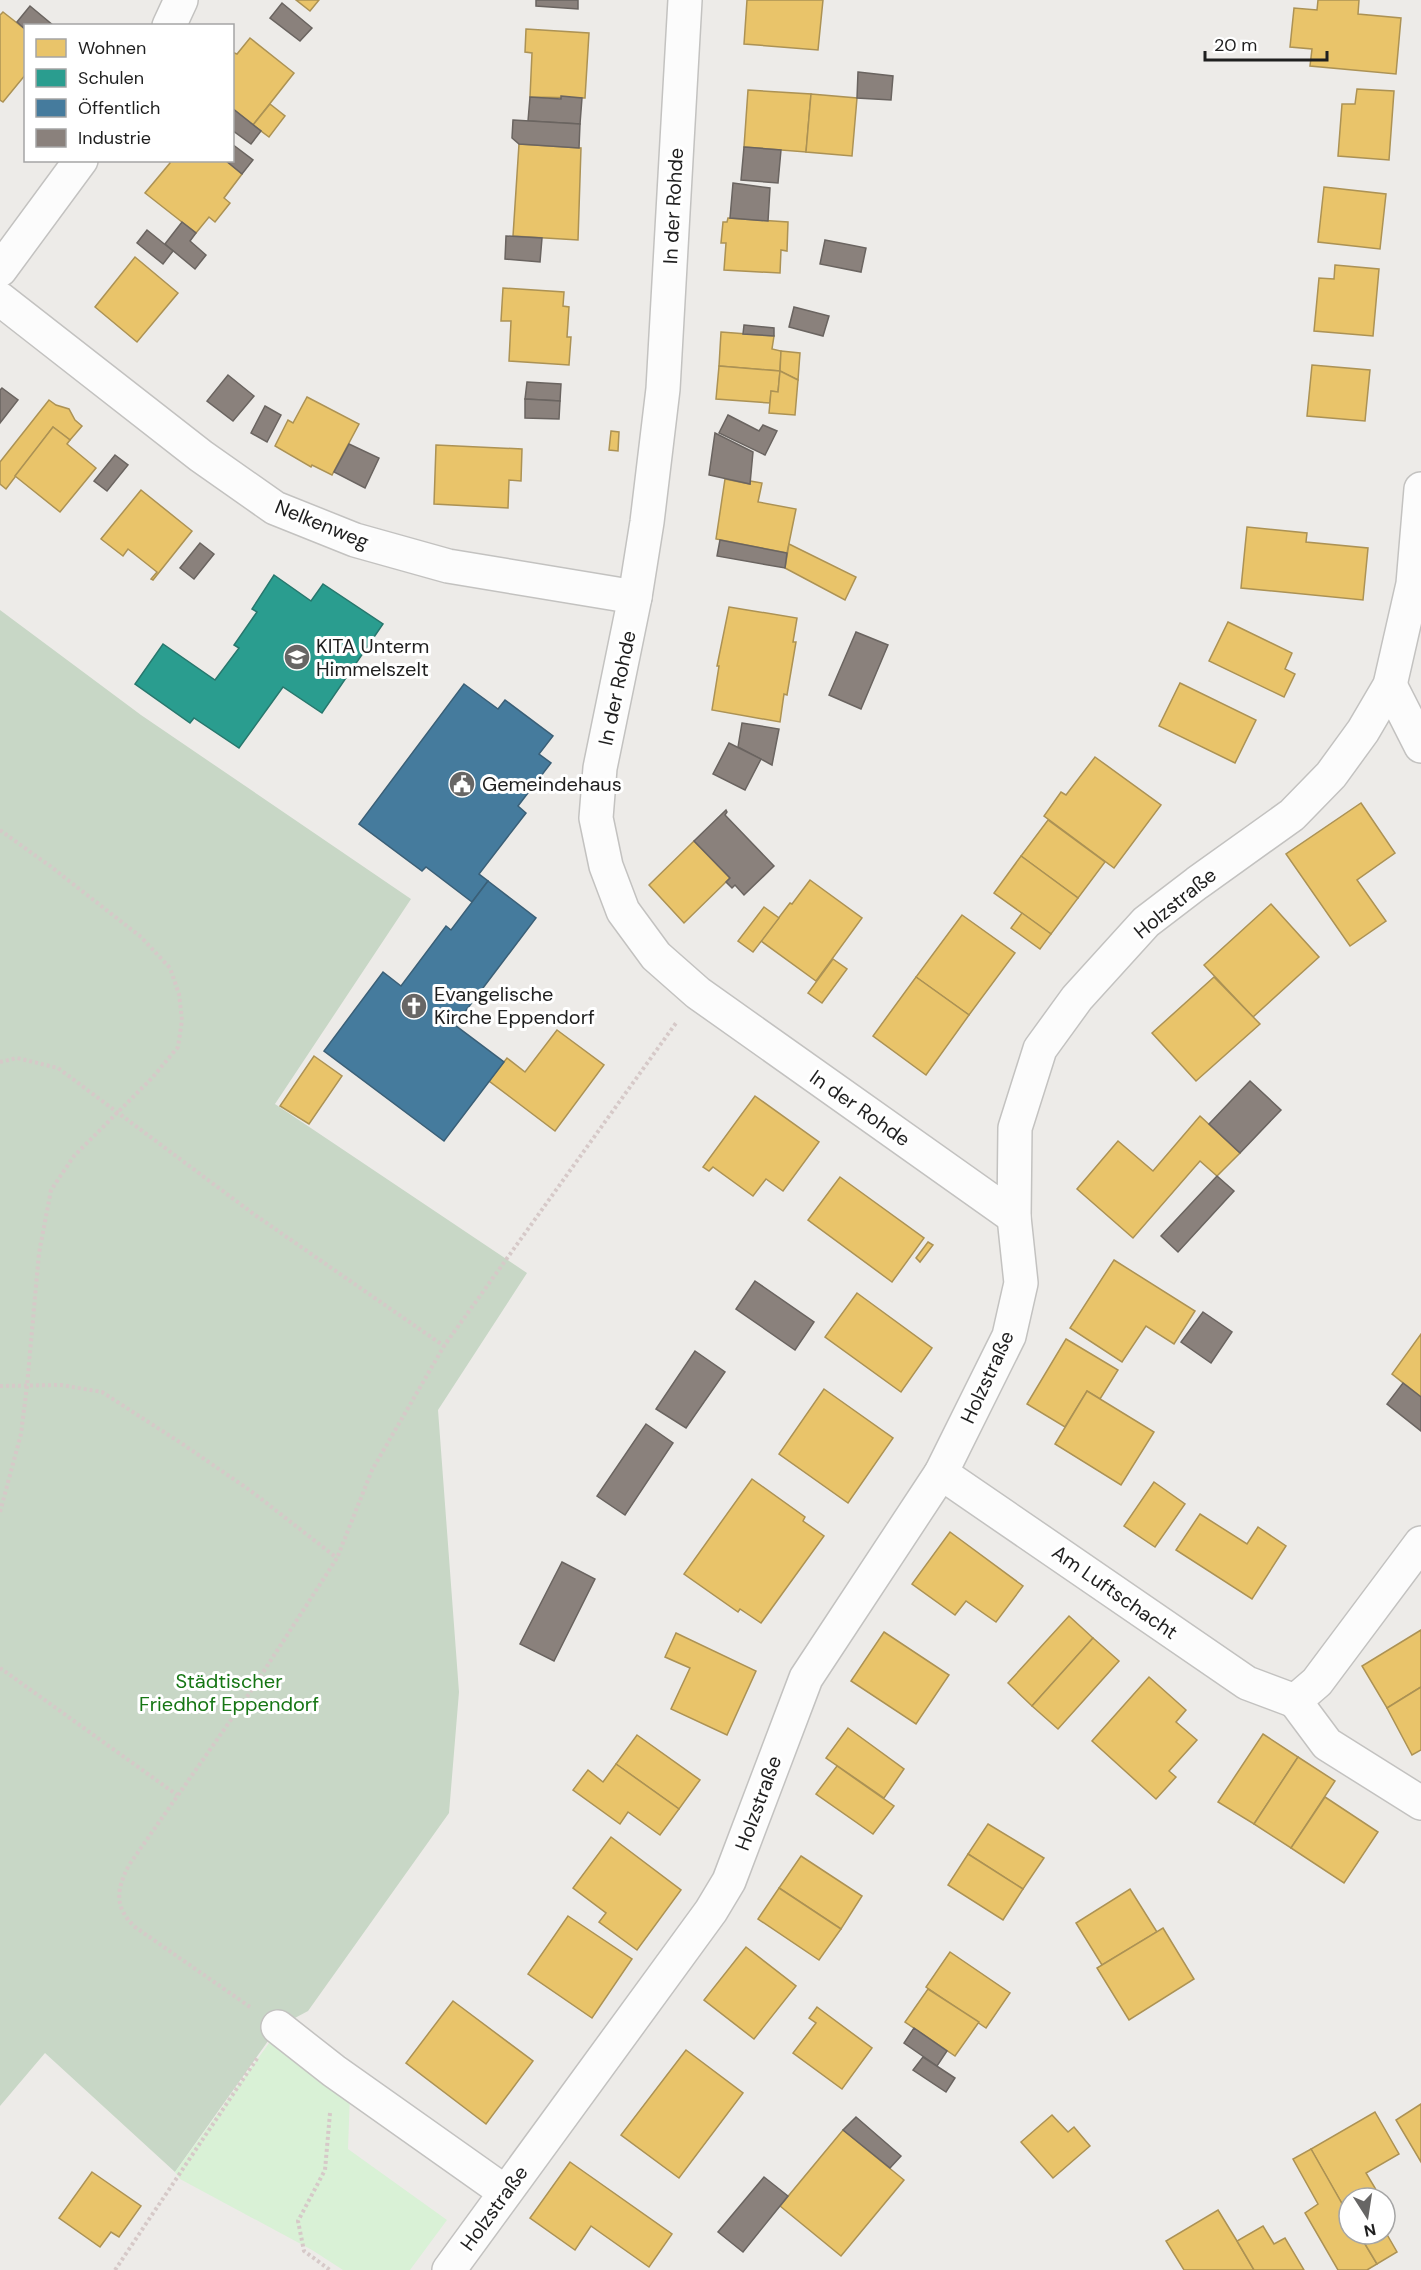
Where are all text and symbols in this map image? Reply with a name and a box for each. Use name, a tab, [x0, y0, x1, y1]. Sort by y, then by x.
legend	[24, 24, 234, 162]
scale bar	[1205, 24, 1326, 62]
text: 20 m	[1214, 33, 1257, 57]
text: Wohnen	[78, 36, 146, 60]
text: Schulen	[78, 66, 144, 90]
text: Öffentlich	[78, 96, 160, 120]
text: Industrie	[78, 126, 151, 150]
street label: In der Rohde	[657, 147, 689, 265]
street label: Nelkenweg	[271, 493, 373, 555]
street label: In der Rohde	[592, 628, 642, 748]
place label: KITA Unterm Himmelszelt	[316, 633, 429, 682]
school or university icon: KITA Unterm Himmelszelt	[282, 642, 312, 672]
public building icon: Gemeindehaus	[447, 769, 477, 799]
place label: Gemeindehaus	[482, 771, 622, 797]
street label: Holzstraße	[1128, 862, 1222, 944]
place label: Evangelische Kirche Eppendorf	[434, 981, 595, 1030]
church icon: Evangelische Kirche Eppendorf	[399, 991, 429, 1021]
street label: In der Rohde	[805, 1064, 915, 1152]
street label: Holzstraße	[954, 1327, 1020, 1427]
street label: Am Luftschacht	[1047, 1539, 1183, 1645]
park label: Städtischer Friedhof Eppendorf	[139, 1668, 319, 1717]
street label: Holzstraße	[729, 1752, 787, 1854]
street label: Holzstraße	[454, 2160, 534, 2256]
north arrow	[1337, 2186, 1397, 2246]
text: N	[1362, 2219, 1378, 2242]

